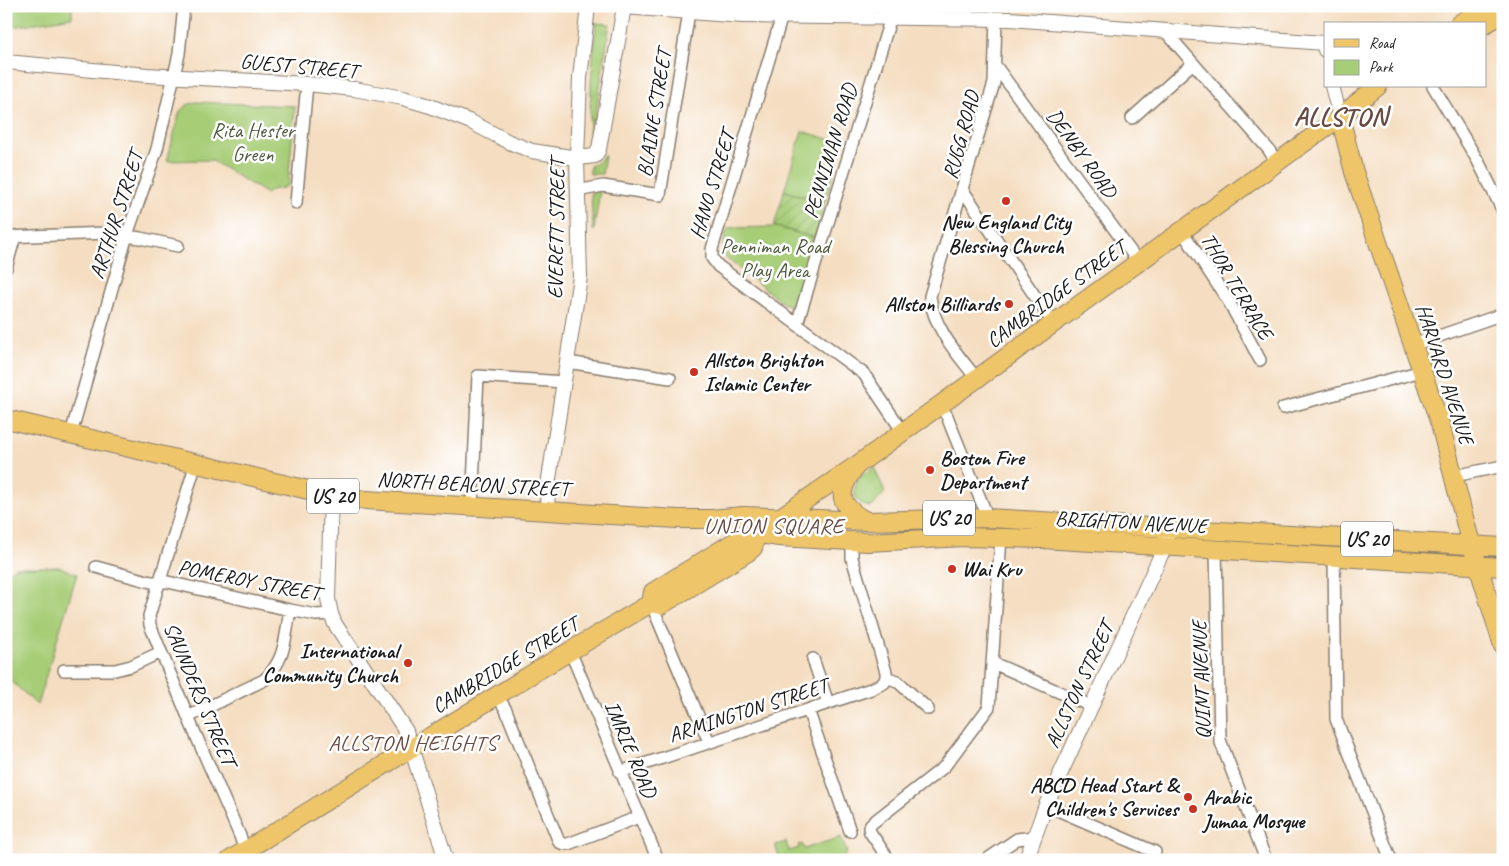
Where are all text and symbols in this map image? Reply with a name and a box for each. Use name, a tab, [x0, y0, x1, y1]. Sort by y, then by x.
legend	[1324, 22, 1486, 88]
text: Road	[1369, 34, 1396, 53]
street label: BLAINE STREET	[631, 43, 678, 179]
street label: GUEST STREET	[239, 48, 363, 84]
text: Park	[1369, 58, 1394, 77]
street label: PENNIMAN ROAD	[797, 79, 863, 221]
street label: RUGG ROAD	[937, 86, 986, 182]
district label: ALLSTON	[1294, 100, 1392, 133]
street label: DENBY ROAD	[1041, 104, 1124, 204]
park label: Rita Hester Green	[212, 117, 297, 167]
street label: HANO STREET	[683, 123, 742, 242]
street label: ARTHUR STREET	[83, 143, 150, 282]
street label: EVERETT STREET	[542, 153, 570, 299]
marker: New England City Blessing Church	[1000, 195, 1012, 207]
place label: New England City Blessing Church	[941, 209, 1072, 259]
street label: THOR TERRACE	[1195, 228, 1280, 346]
street label: CAMBRIDGE STREET	[981, 232, 1135, 353]
park label: Penniman Road Play Area	[720, 233, 833, 283]
place label: Allston Billiards	[885, 291, 1002, 317]
marker: Allston Billiards	[1003, 298, 1015, 310]
street label: HARVARD AVENUE	[1410, 301, 1481, 450]
place label: Allston Brighton Islamic Center	[704, 347, 824, 397]
marker: Allston Brighton Islamic Center	[688, 366, 700, 378]
place label: Boston Fire Department	[940, 445, 1029, 495]
marker: Boston Fire Department	[924, 464, 936, 476]
street label: NORTH BEACON STREET	[377, 466, 575, 502]
road number: US 20	[307, 478, 359, 514]
road number: US 20	[923, 500, 975, 536]
street label: BRIGHTON AVENUE	[1055, 505, 1210, 539]
district label: UNION SQUARE	[704, 512, 847, 540]
road number: US 20	[1341, 522, 1393, 556]
street label: POMEROY STREET	[176, 554, 327, 608]
place label: Wai Kru	[962, 556, 1023, 582]
marker: Wai Kru	[946, 563, 958, 575]
street label: CAMBRIDGE STREET	[427, 609, 587, 719]
street label: ALLSTON STREET	[1039, 613, 1122, 752]
street label: SAUNDERS STREET	[158, 618, 244, 775]
street label: QUINT AVENUE	[1186, 618, 1216, 740]
place label: International Community Church	[263, 638, 402, 689]
marker: International Community Church	[402, 657, 414, 669]
street label: ARMINGTON STREET	[665, 671, 835, 748]
street label: IMRIE ROAD	[599, 697, 664, 803]
district label: ALLSTON HEIGHTS	[328, 729, 501, 757]
place label: ABCD Head Start & Children's Services	[1030, 772, 1181, 822]
place label: Arabic Jumaa Mosque	[1201, 784, 1306, 834]
marker: ABCD Head Start & Children's Services	[1182, 791, 1194, 803]
marker: Arabic Jumaa Mosque	[1187, 803, 1199, 815]

